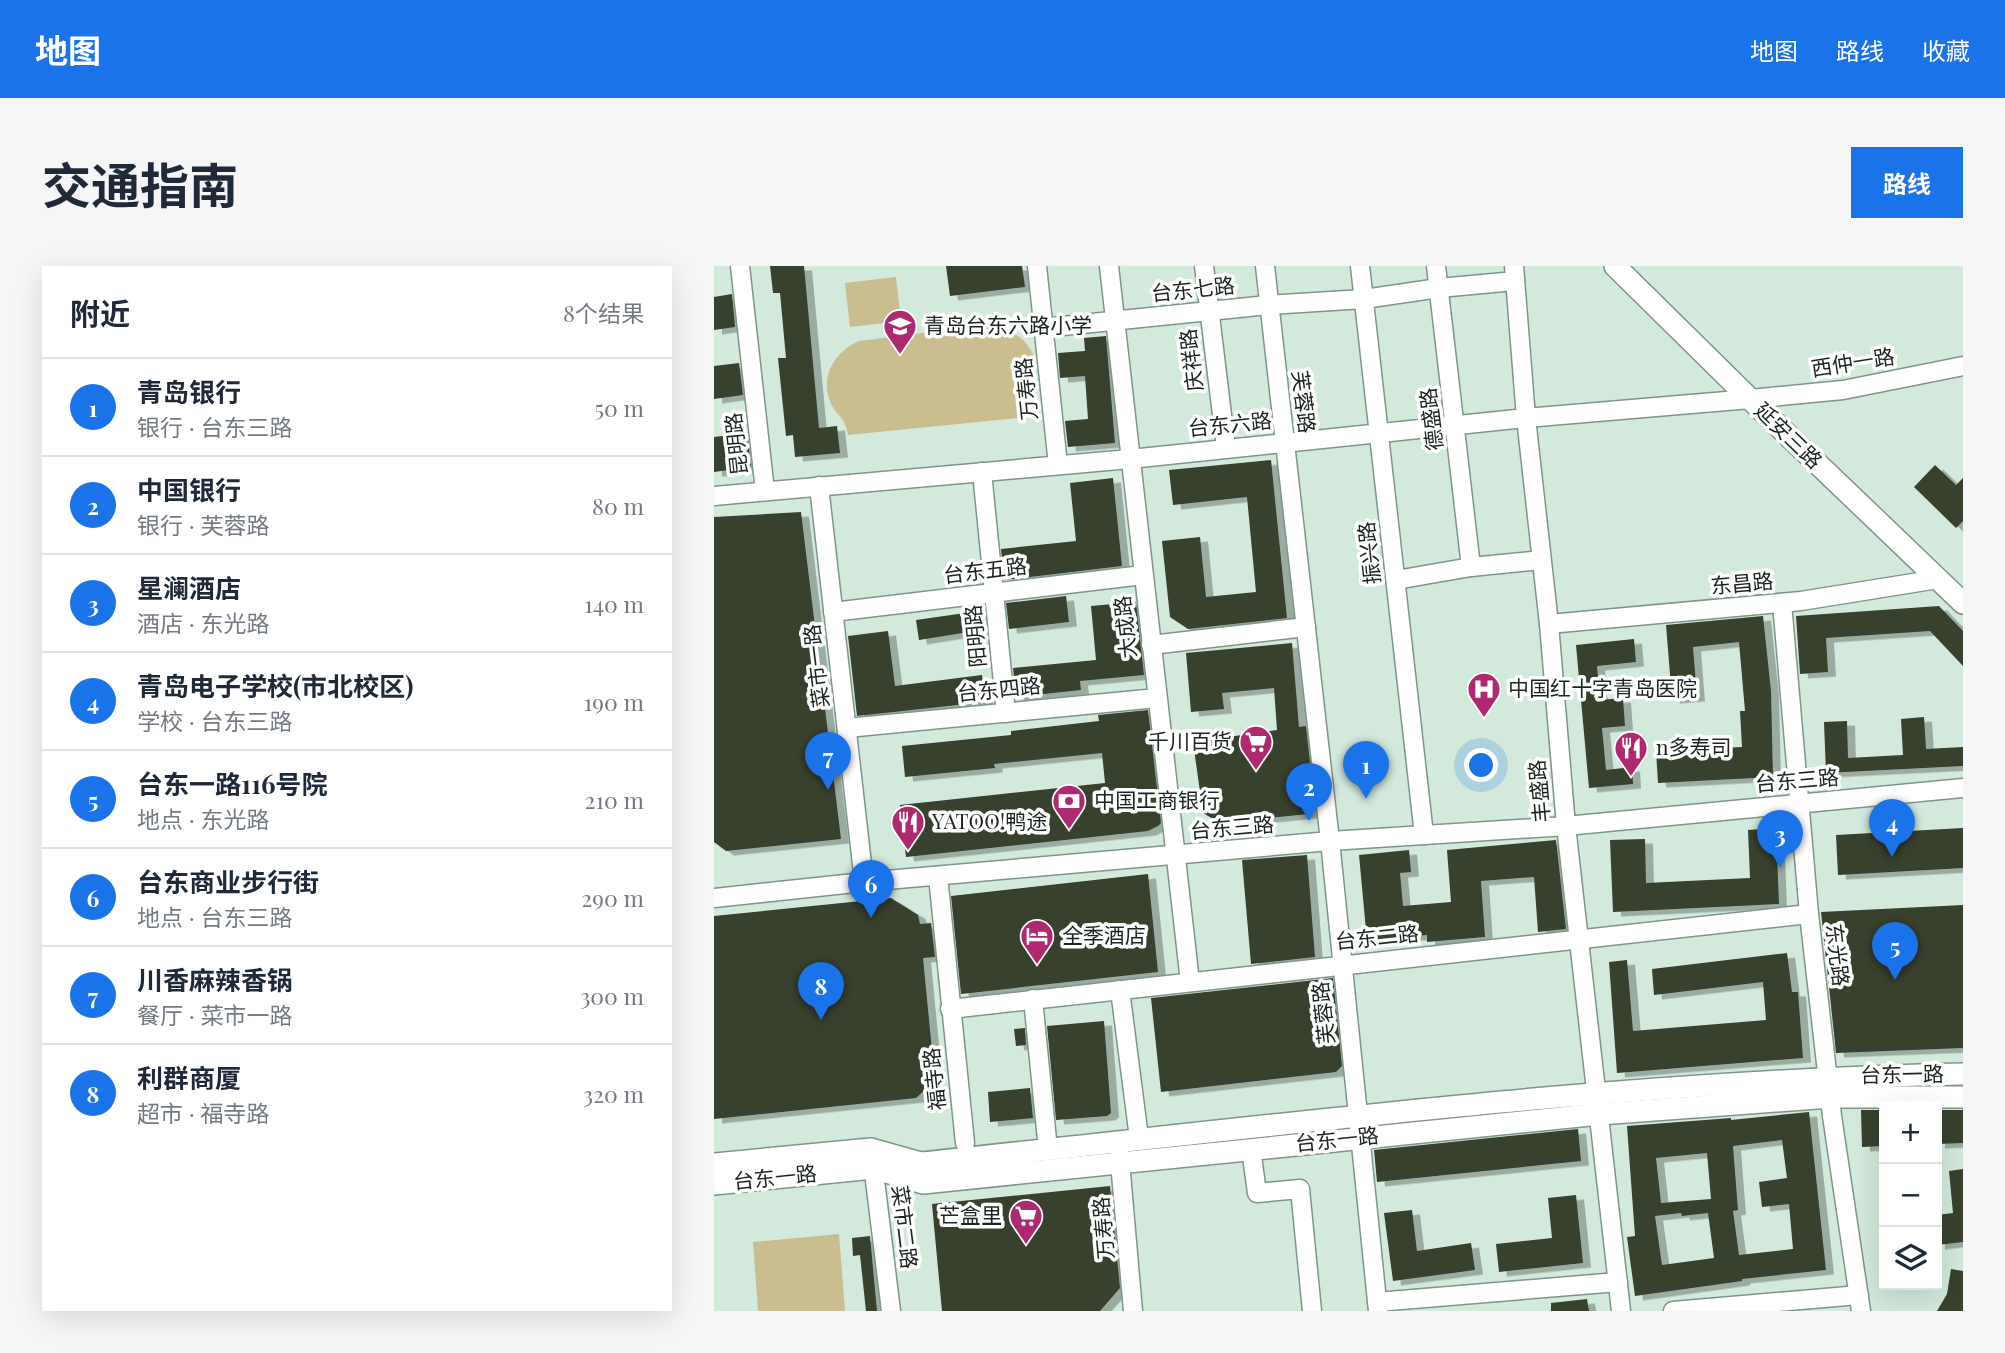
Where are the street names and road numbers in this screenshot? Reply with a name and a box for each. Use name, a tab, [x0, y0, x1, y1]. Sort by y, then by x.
street label: 台东七路	[1150, 270, 1236, 306]
street label: 庆祥路	[1172, 327, 1208, 393]
street label: 西仲一路	[1809, 341, 1896, 381]
street label: 万寿路	[1008, 356, 1042, 422]
street label: 芙蓉路	[1287, 369, 1323, 435]
street label: 德盛路	[1412, 386, 1448, 452]
street label: 延安三路	[1749, 395, 1829, 474]
street label: 台东六路	[1187, 405, 1273, 441]
street label: 昆明路	[718, 411, 752, 477]
street label: 振兴路	[1351, 520, 1385, 586]
street label: 台东五路	[941, 550, 1028, 588]
street label: 东昌路	[1709, 565, 1774, 599]
street label: 大成路	[1107, 594, 1141, 660]
street label: 阳明路	[957, 604, 991, 669]
street label: 菜市一路	[796, 623, 834, 710]
street label: 台东四路	[956, 670, 1042, 706]
street label: 丰盛路	[1521, 759, 1555, 824]
street label: 台东三路	[1754, 761, 1840, 797]
street label: 台东三路	[1189, 808, 1275, 844]
street label: 台东二路	[1334, 918, 1420, 954]
street label: 东光路	[1821, 922, 1857, 988]
street label: 芙蓉路	[1305, 980, 1339, 1046]
street label: 福寺路	[916, 1046, 950, 1112]
street label: 台东一路	[1860, 1058, 1944, 1088]
street label: 台东一路	[1294, 1120, 1380, 1156]
street label: 台东一路	[732, 1158, 818, 1194]
street label: 菜市二路	[887, 1183, 925, 1270]
street label: 万寿路	[1085, 1196, 1119, 1261]

